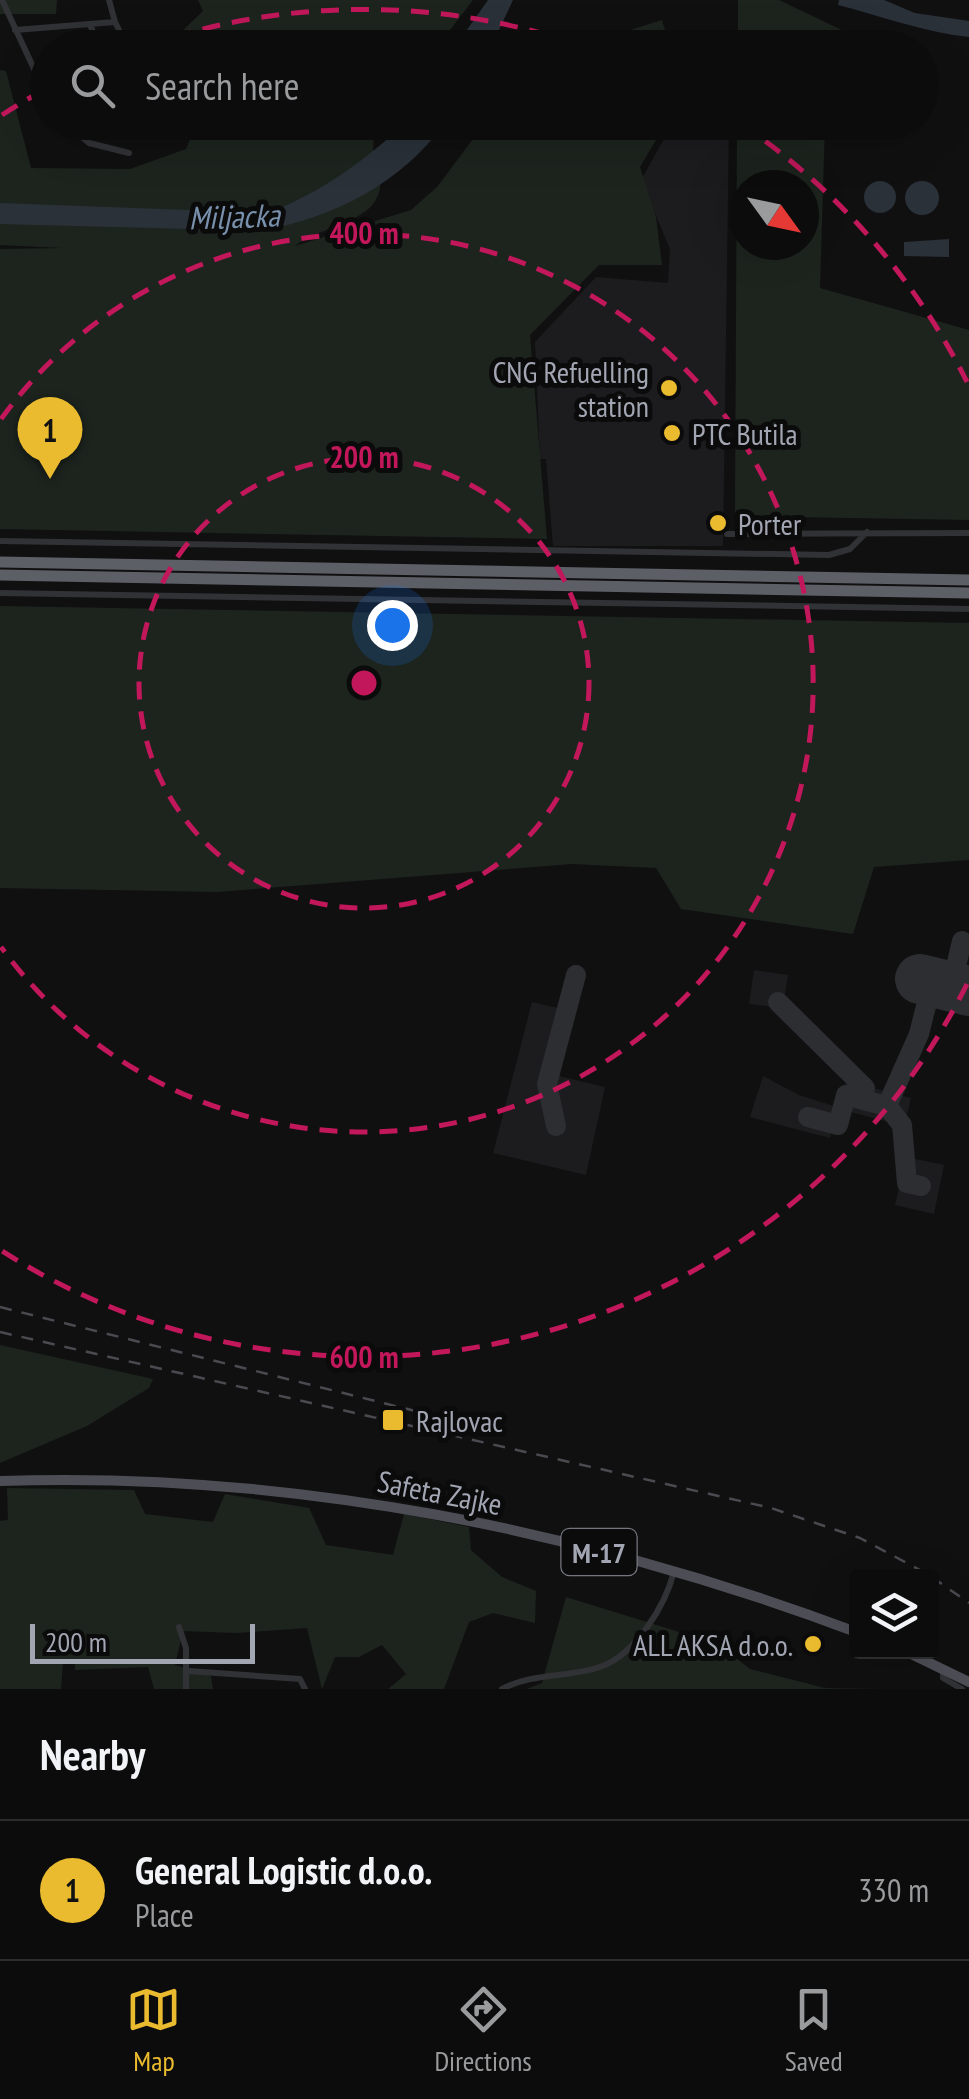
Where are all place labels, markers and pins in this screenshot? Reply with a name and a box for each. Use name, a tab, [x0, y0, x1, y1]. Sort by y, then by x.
place label: CNG Refuelling station	[493, 352, 649, 425]
marker: CNG Refuelling station	[658, 377, 680, 399]
pin: 1	[18, 396, 82, 479]
place label: PTC Butila	[692, 414, 798, 453]
marker: PTC Butila	[661, 422, 683, 444]
place label: Porter	[738, 504, 802, 543]
marker: Porter	[707, 512, 729, 534]
centre of rings	[346, 665, 382, 701]
place label: Rajlovac	[416, 1401, 503, 1440]
marker: Rajlovac	[380, 1407, 406, 1433]
place label: ALL AKSA d.o.o.	[633, 1625, 793, 1664]
marker: ALL AKSA d.o.o.	[802, 1633, 824, 1655]

